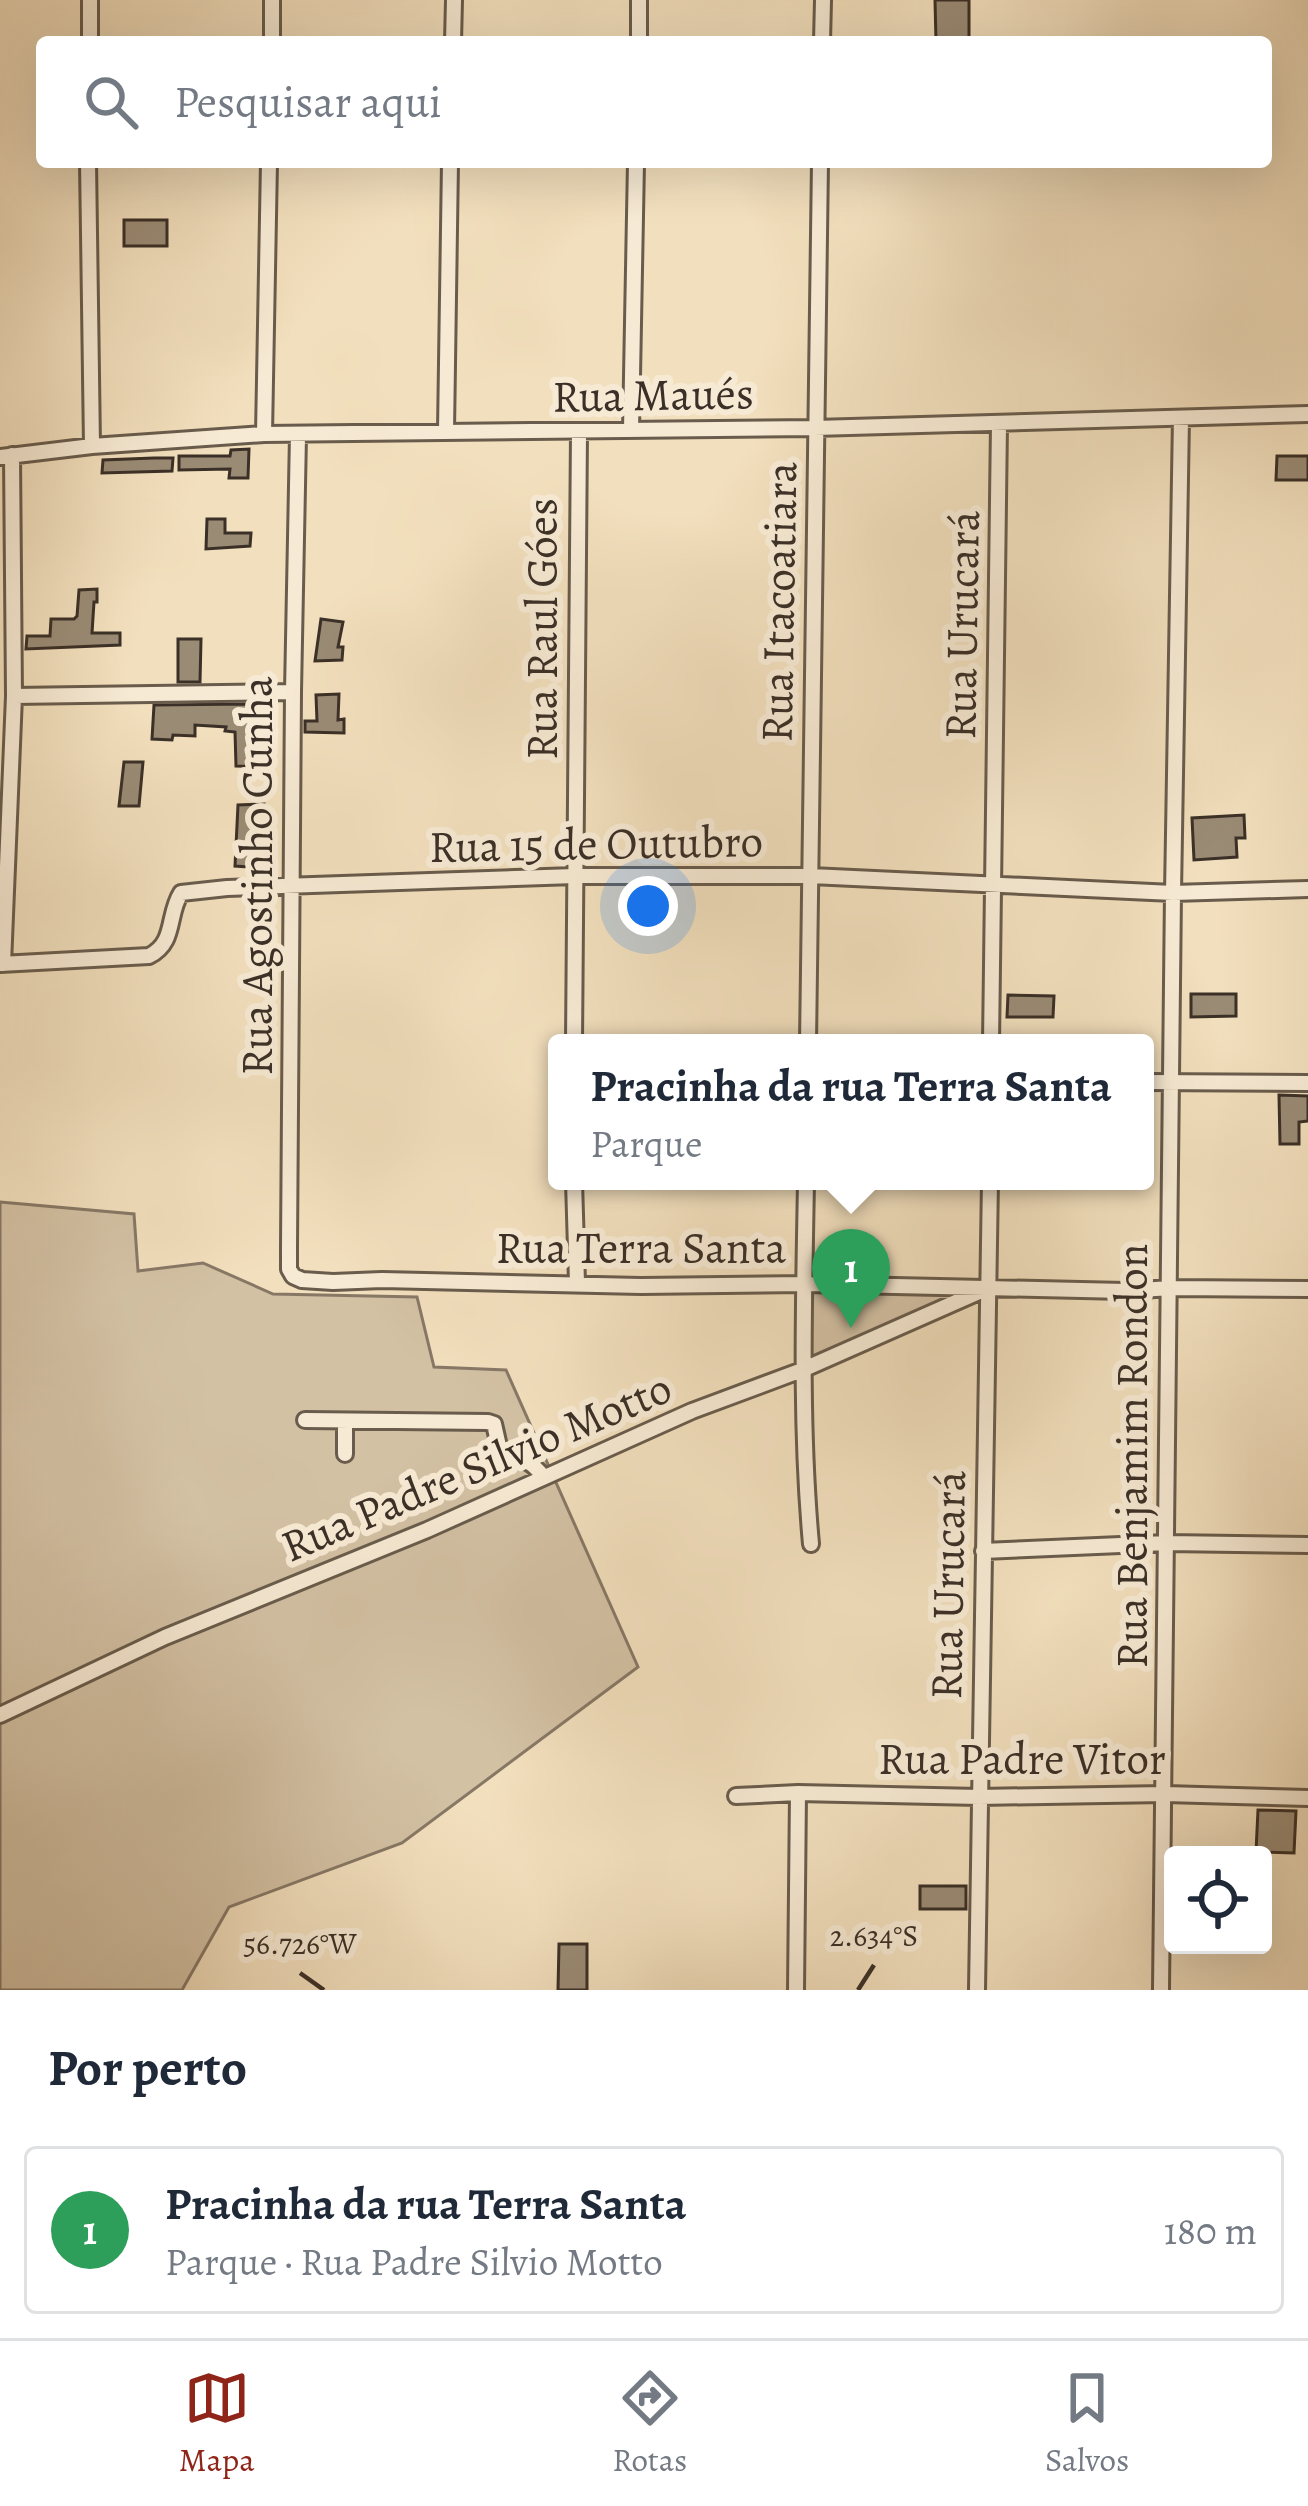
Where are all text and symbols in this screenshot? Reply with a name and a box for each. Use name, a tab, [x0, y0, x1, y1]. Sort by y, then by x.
search box	[36, 36, 1272, 168]
icon: search	[78, 69, 144, 135]
text: Pesquisar aqui	[174, 71, 442, 133]
street label: Rua Maués	[552, 362, 754, 428]
street label: Rua Itacoatiara	[746, 461, 812, 743]
street label: Rua Raul Góes	[511, 498, 573, 760]
street label: Rua Urucará	[929, 510, 995, 740]
street label: Rua Agostinho Cunha	[226, 676, 288, 1076]
street label: Rua 15 de Outubro	[429, 810, 764, 878]
your location	[618, 876, 678, 936]
popup	[548, 1034, 1154, 1190]
text: Pracinha da rua Terra Santa	[590, 1055, 1112, 1117]
text: Parque	[590, 1117, 702, 1170]
street label: Rua Terra Santa	[496, 1217, 786, 1279]
pin: 1	[812, 1229, 890, 1328]
street label: Rua Benjamim Rondon	[1101, 1244, 1163, 1668]
street label: Rua Padre Silvio Motto	[272, 1357, 681, 1577]
street label: Rua Urucará	[915, 1470, 981, 1700]
street label: Rua Padre Vitor	[878, 1728, 1166, 1790]
map controls	[1164, 1846, 1272, 1954]
button: locate	[1164, 1846, 1272, 1954]
text: 2.634°S	[830, 1916, 918, 1956]
text: 56.726°W	[243, 1924, 357, 1964]
text: Por perto	[48, 2033, 247, 2103]
text: Pracinha da rua Terra Santa	[165, 2173, 686, 2235]
text: 1	[83, 2204, 97, 2257]
text: 180 m	[1164, 2204, 1257, 2257]
text: Parque · Rua Padre Silvio Motto	[165, 2235, 663, 2288]
tab: Mapa	[179, 2365, 255, 2482]
tab: Rotas	[612, 2365, 687, 2482]
tab: Salvos	[1045, 2365, 1129, 2482]

